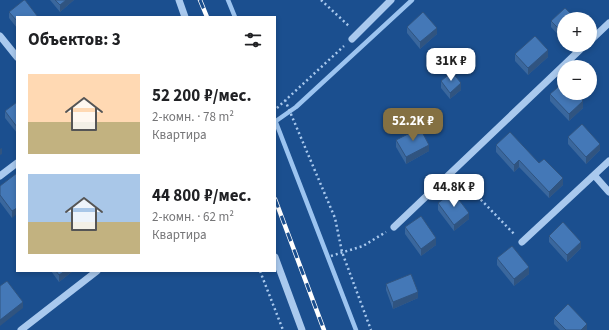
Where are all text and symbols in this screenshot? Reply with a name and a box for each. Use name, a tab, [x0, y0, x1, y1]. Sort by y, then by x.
map controls	[557, 12, 597, 100]
button: +	[557, 12, 597, 52]
text: Объектов: 3	[28, 28, 121, 52]
icon: filters	[242, 29, 264, 51]
pin: 31K ₽	[423, 48, 479, 82]
text: 31K ₽	[435, 52, 467, 70]
button: −	[557, 60, 597, 100]
text: 52 200 ₽/мес.	[152, 84, 251, 108]
icon: home	[60, 90, 108, 138]
text: 2-комн. · 78 m²	[152, 108, 234, 126]
pin: 52.2K ₽	[376, 108, 450, 142]
text: 52.2K ₽	[392, 112, 434, 130]
text: Квартира	[152, 126, 207, 144]
pin: 44.8K ₽	[417, 174, 491, 208]
text: 44.8K ₽	[433, 178, 475, 196]
text: 44 800 ₽/мес.	[152, 184, 251, 208]
icon: home	[60, 190, 108, 238]
text: 2-комн. · 62 m²	[152, 208, 234, 226]
text: Квартира	[152, 226, 207, 244]

